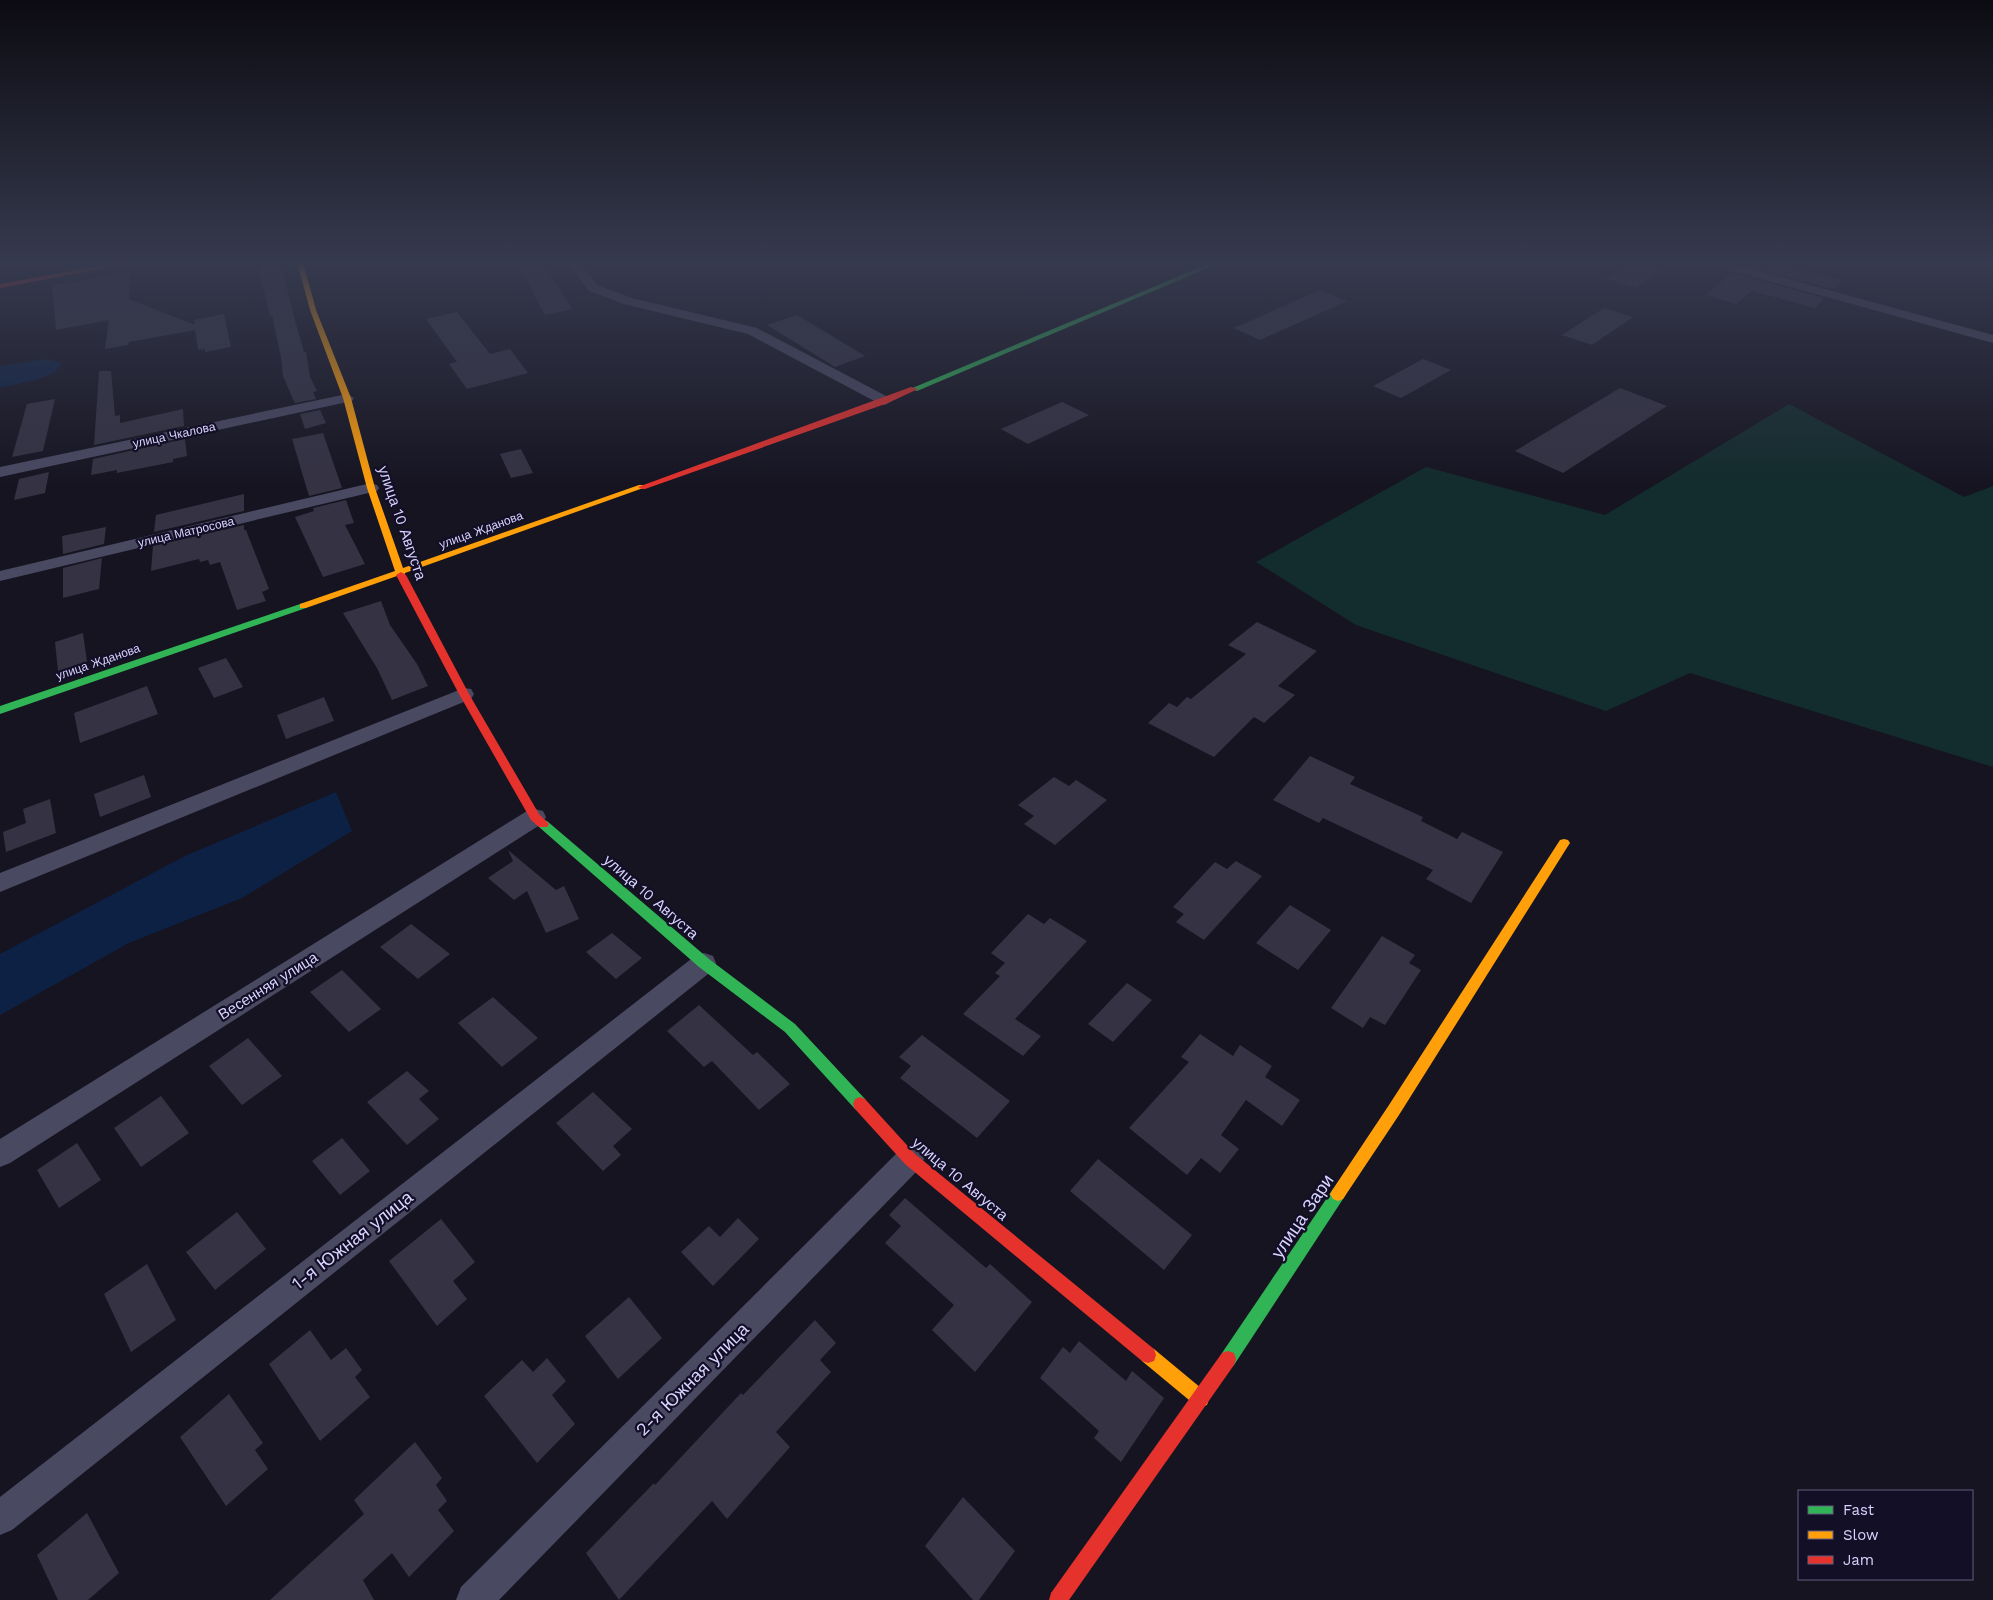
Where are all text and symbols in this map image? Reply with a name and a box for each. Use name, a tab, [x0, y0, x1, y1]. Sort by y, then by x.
street label: улица Чкалова	[131, 419, 217, 451]
street label: улица 10 Августа	[374, 463, 430, 583]
street label: улица Жданова	[437, 508, 525, 552]
street label: улица Матросова	[137, 514, 236, 550]
street label: улица Жданова	[54, 641, 142, 683]
street label: улица 10 Августа	[600, 851, 703, 943]
street label: Весенняя улица	[215, 948, 321, 1024]
street label: улица 10 Августа	[908, 1134, 1012, 1225]
street label: улица Зари	[1266, 1170, 1338, 1262]
street label: 1-я Южная улица	[287, 1186, 417, 1294]
street label: 2-я Южная улица	[631, 1318, 753, 1440]
legend	[1798, 1490, 1973, 1580]
text: Fast	[1843, 1501, 1875, 1519]
text: Slow	[1843, 1526, 1879, 1544]
text: Jam	[1843, 1551, 1874, 1569]

